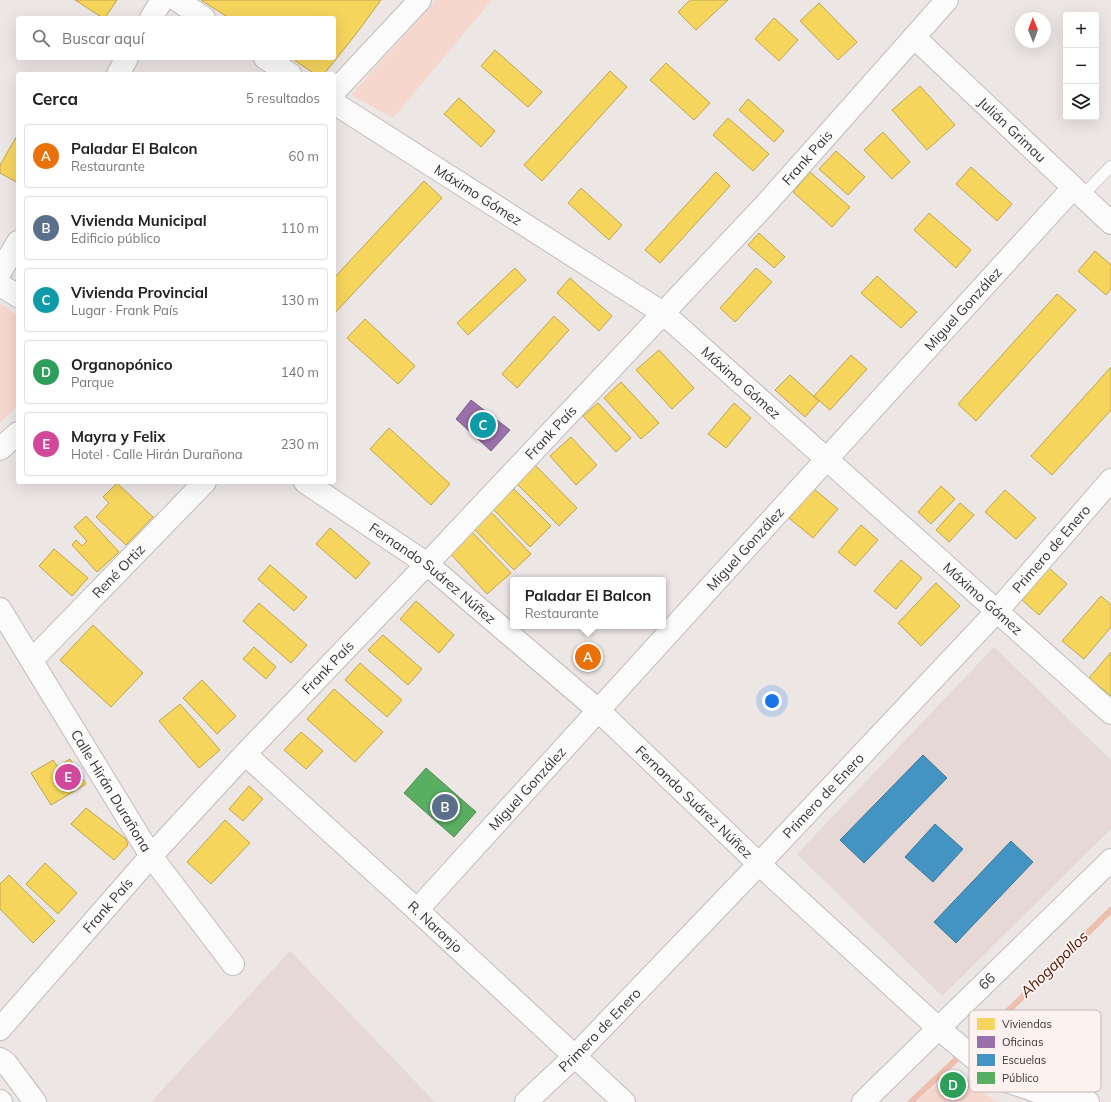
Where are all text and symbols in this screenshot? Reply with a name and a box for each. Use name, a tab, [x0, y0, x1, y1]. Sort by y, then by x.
north arrow	[1015, 12, 1051, 48]
map controls	[1063, 12, 1099, 120]
button: +	[1063, 12, 1099, 48]
search box	[16, 16, 336, 60]
icon: search	[30, 27, 52, 49]
text: Buscar aquí	[62, 29, 144, 48]
button: −	[1063, 48, 1099, 84]
button: layers	[1063, 84, 1099, 120]
text: Cerca	[32, 88, 78, 109]
text: 5 resultados	[246, 90, 320, 106]
street label: Julián Grimau	[974, 93, 1050, 166]
street label: Frank Pais	[778, 126, 836, 189]
text: Paladar El Balcon	[71, 139, 198, 158]
text: A	[41, 148, 51, 164]
text: 60 m	[289, 148, 319, 164]
text: Restaurante	[71, 158, 145, 174]
street label: Máximo Gómez	[431, 160, 525, 230]
text: Vivienda Municipal	[71, 211, 207, 230]
text: B	[42, 220, 50, 236]
text: 110 m	[281, 220, 319, 236]
text: Edificio público	[71, 230, 160, 246]
street label: Miguel González	[920, 263, 1006, 355]
text: Vivienda Provincial	[71, 283, 208, 302]
text: C	[42, 292, 50, 308]
text: 130 m	[281, 292, 319, 308]
text: Lugar · Frank País	[71, 302, 178, 318]
street label: Máximo Gómez	[698, 343, 785, 423]
text: Organopónico	[71, 355, 173, 374]
text: D	[41, 364, 51, 380]
text: 140 m	[281, 364, 319, 380]
text: Parque	[71, 374, 114, 390]
street label: Frank País	[521, 402, 581, 463]
pin: C	[470, 410, 496, 440]
text: Mayra y Felix	[71, 427, 166, 446]
text: E	[42, 436, 50, 452]
text: 230 m	[281, 436, 319, 452]
text: Hotel · Calle Hirán Durañona	[71, 446, 243, 462]
street label: Primero de Enero	[1008, 501, 1094, 596]
street label: Miguel González	[703, 503, 788, 594]
street label: Fernando Suárez Núñez	[366, 519, 500, 628]
street label: René Ortiz	[88, 540, 149, 602]
street label: Máximo Gómez	[939, 558, 1026, 639]
popup	[510, 577, 666, 629]
text: Paladar El Balcon	[525, 586, 651, 605]
text: Restaurante	[525, 605, 598, 621]
street label: Frank País	[298, 637, 358, 698]
pin: A	[575, 642, 601, 672]
your location	[762, 691, 782, 711]
street label: Calle Hirán Durañona	[67, 726, 155, 855]
street label: Fernando Suárez Núñez	[632, 742, 757, 862]
street label: Miguel González	[485, 743, 570, 834]
street label: Primero de Enero	[779, 749, 868, 842]
pin: E	[55, 762, 81, 792]
pin: B	[432, 792, 458, 822]
street label: Frank País	[79, 874, 137, 937]
street label: R. Naranjo	[404, 897, 466, 957]
water label: Ahogapollos	[1015, 927, 1092, 1002]
street label: 66	[975, 969, 999, 993]
street label: Primero de Enero	[555, 984, 645, 1076]
legend	[969, 1010, 1101, 1092]
text: Viviendas	[1002, 1017, 1052, 1031]
text: Oficinas	[1002, 1035, 1043, 1049]
text: Escuelas	[1002, 1053, 1046, 1067]
pin: D	[940, 1070, 966, 1100]
text: Público	[1002, 1071, 1039, 1085]

